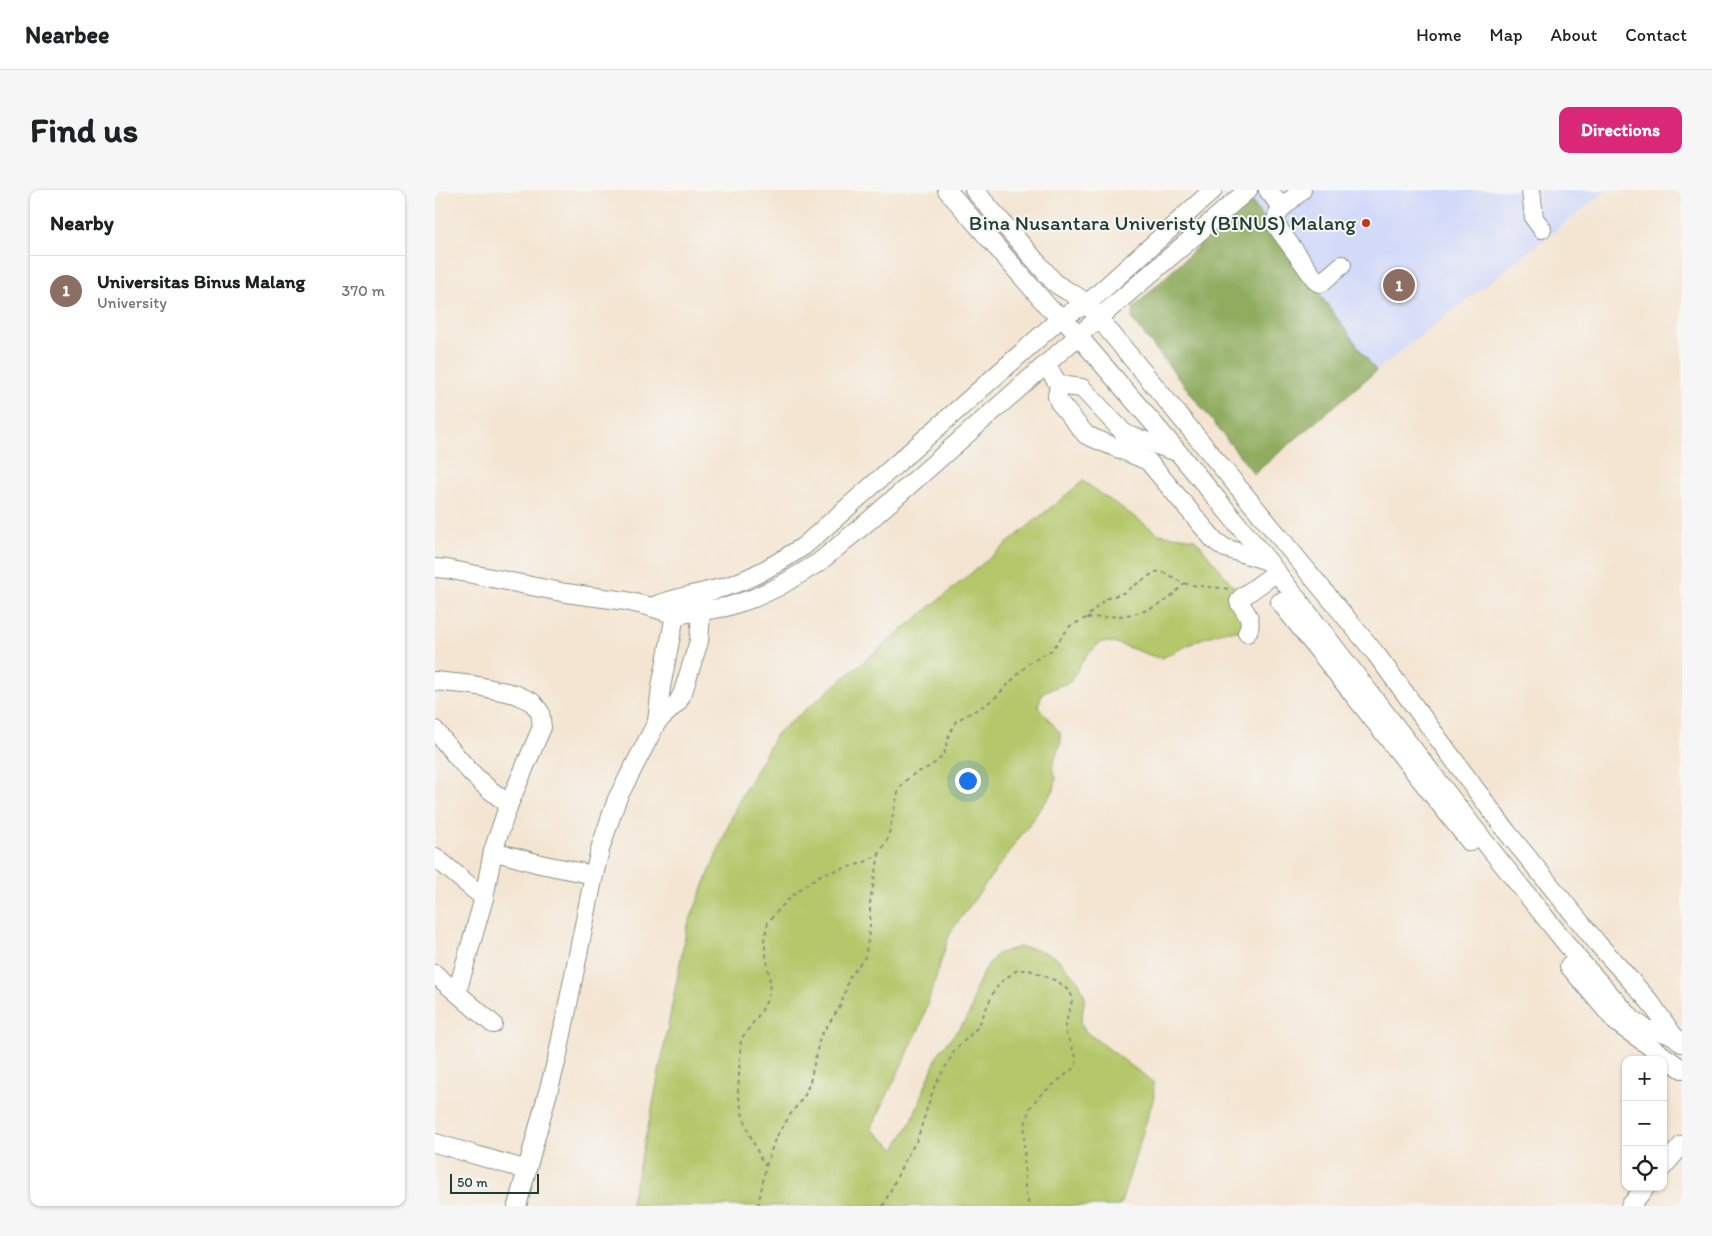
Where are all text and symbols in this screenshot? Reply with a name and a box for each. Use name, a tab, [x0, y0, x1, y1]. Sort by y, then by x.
text: Nearbee	[25, 20, 109, 49]
text: Home	[1416, 24, 1462, 46]
text: Map	[1490, 24, 1523, 46]
text: About	[1551, 24, 1597, 46]
text: Contact	[1625, 24, 1687, 46]
button: Directions	[1559, 107, 1682, 153]
text: Find us	[30, 109, 138, 151]
text: Nearby	[50, 210, 114, 235]
place label: Bina Nusantara Univeristy (BINUS) Malang	[969, 210, 1356, 235]
marker: Bina Nusantara Univeristy (BINUS) Malang	[1360, 217, 1372, 229]
pin: 1	[1383, 266, 1415, 304]
text: Universitas Binus Malang	[97, 270, 305, 293]
text: 1	[62, 281, 70, 300]
text: 370 m	[341, 281, 385, 300]
text: University	[97, 293, 167, 312]
your location	[955, 768, 981, 794]
map controls	[1622, 1056, 1667, 1191]
button: +	[1622, 1056, 1667, 1101]
button: −	[1622, 1101, 1667, 1146]
button: locate	[1622, 1146, 1667, 1191]
scale bar	[450, 1171, 539, 1194]
text: 50 m	[457, 1174, 488, 1191]

